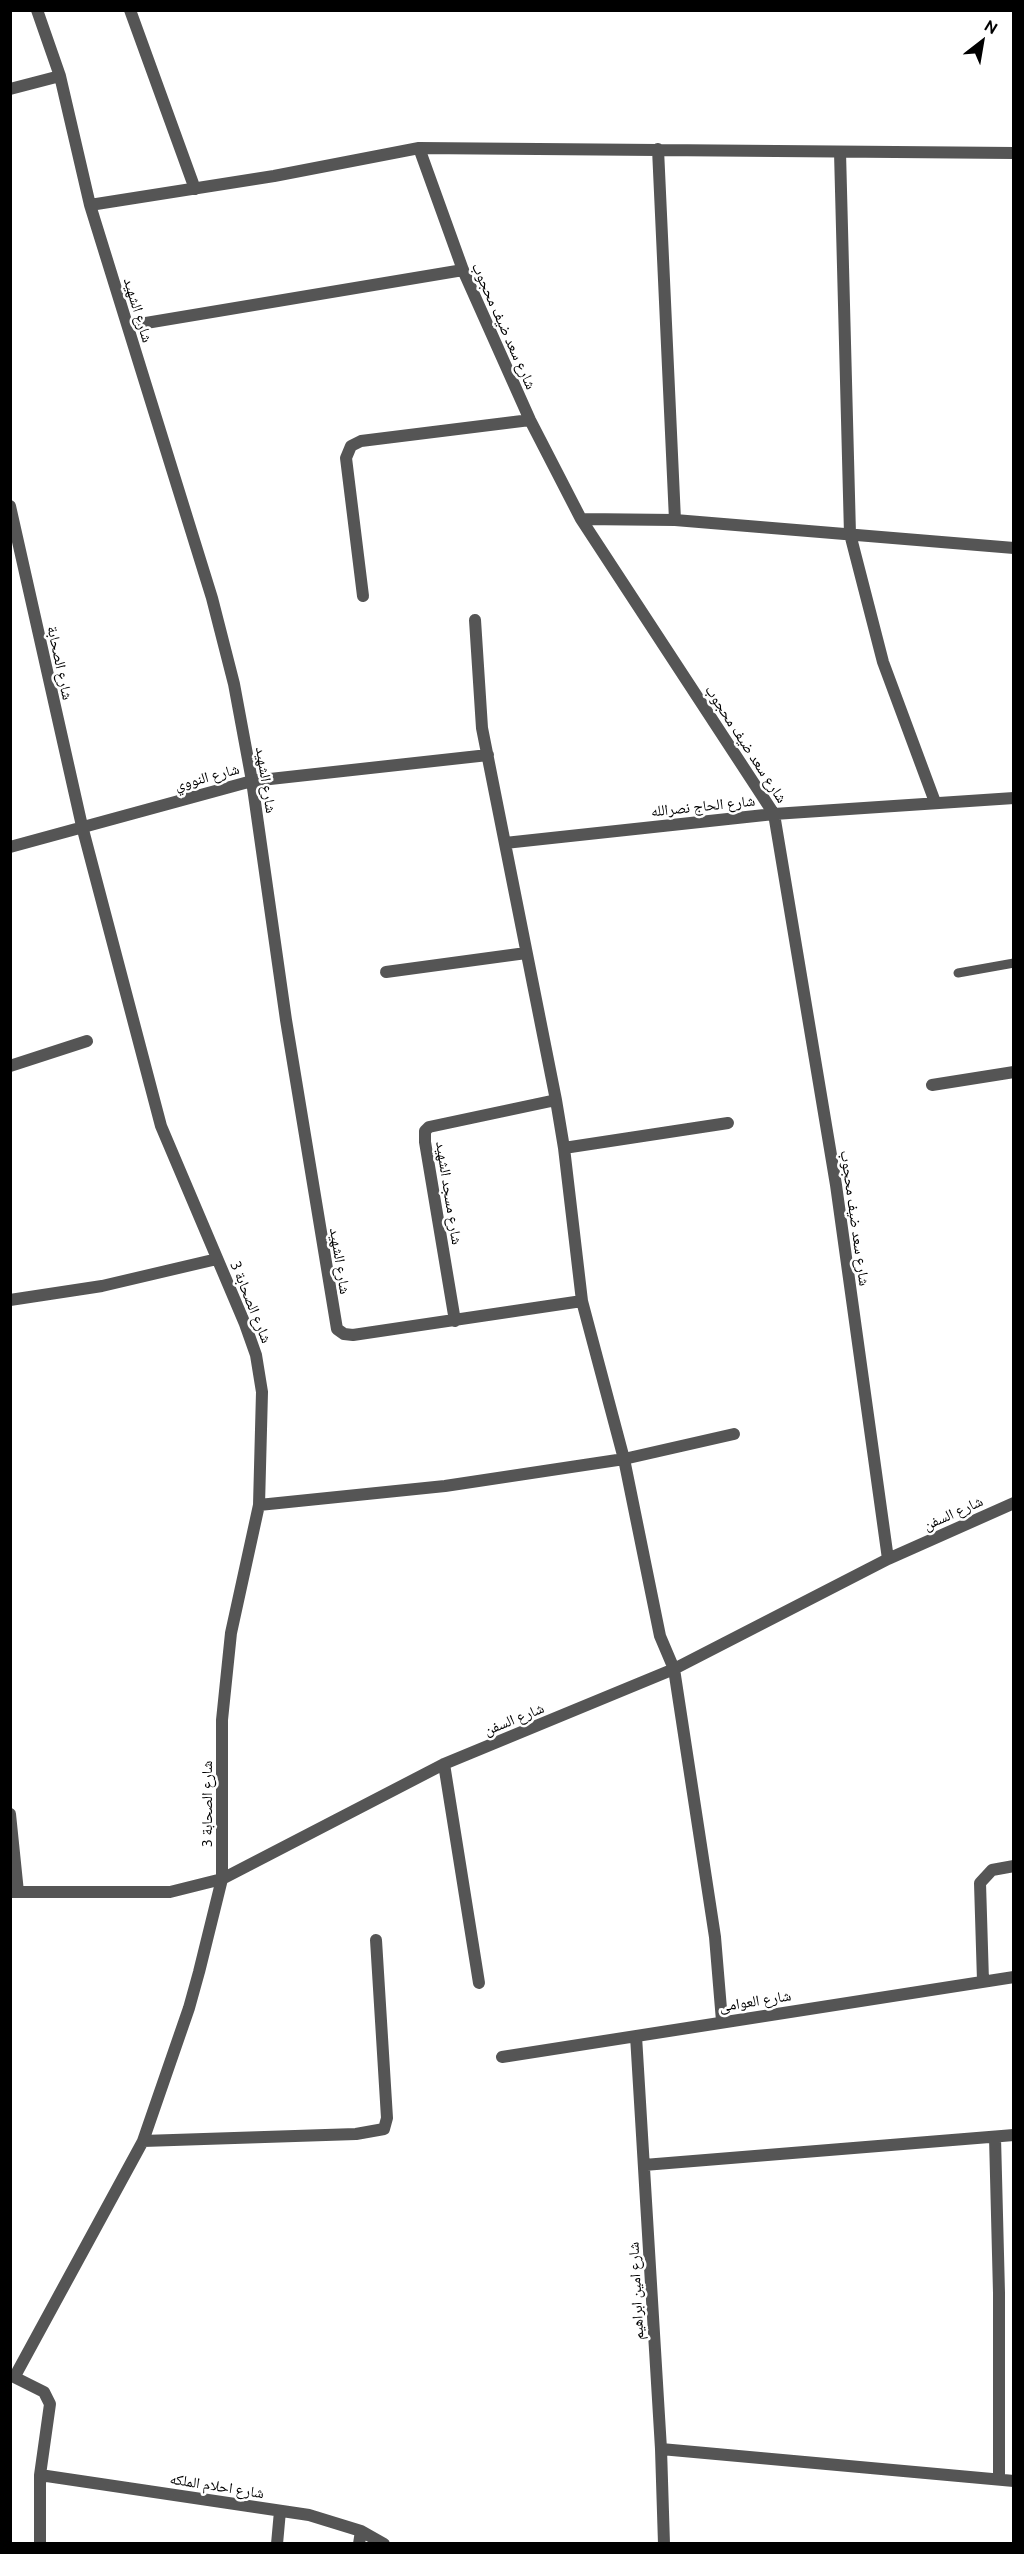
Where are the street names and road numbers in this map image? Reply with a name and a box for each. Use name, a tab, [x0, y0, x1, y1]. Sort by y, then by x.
street label: شارع سعد ضيف محجوب	[468, 260, 540, 392]
street label: شارع الشهيد	[120, 275, 156, 345]
street label: شارع الصحابة	[43, 624, 77, 702]
street label: شارع سعد ضيف محجوب	[701, 682, 791, 806]
street label: شارع الشهيد	[252, 746, 280, 814]
street label: شارع النووي	[173, 760, 241, 794]
street label: شارع الحاج نصرالله	[650, 792, 756, 820]
street label: شارع مسجد الشهيد	[432, 1140, 466, 1246]
street label: شارع سعد ضيف محجوب	[837, 1149, 873, 1287]
street label: شارع الشهيد	[326, 1227, 354, 1295]
street label: شارع الصحابة 3	[226, 1258, 276, 1346]
street label: شارع السفن	[920, 1492, 986, 1534]
street label: شارع السفن	[481, 1699, 547, 1739]
street label: شارع الصحابة 3	[198, 1761, 216, 1847]
street label: شارع العوامى	[718, 1986, 792, 2016]
street label: شارع امين ابراهيم	[624, 2241, 648, 2341]
street label: شارع احلام الملكه	[169, 2470, 265, 2502]

